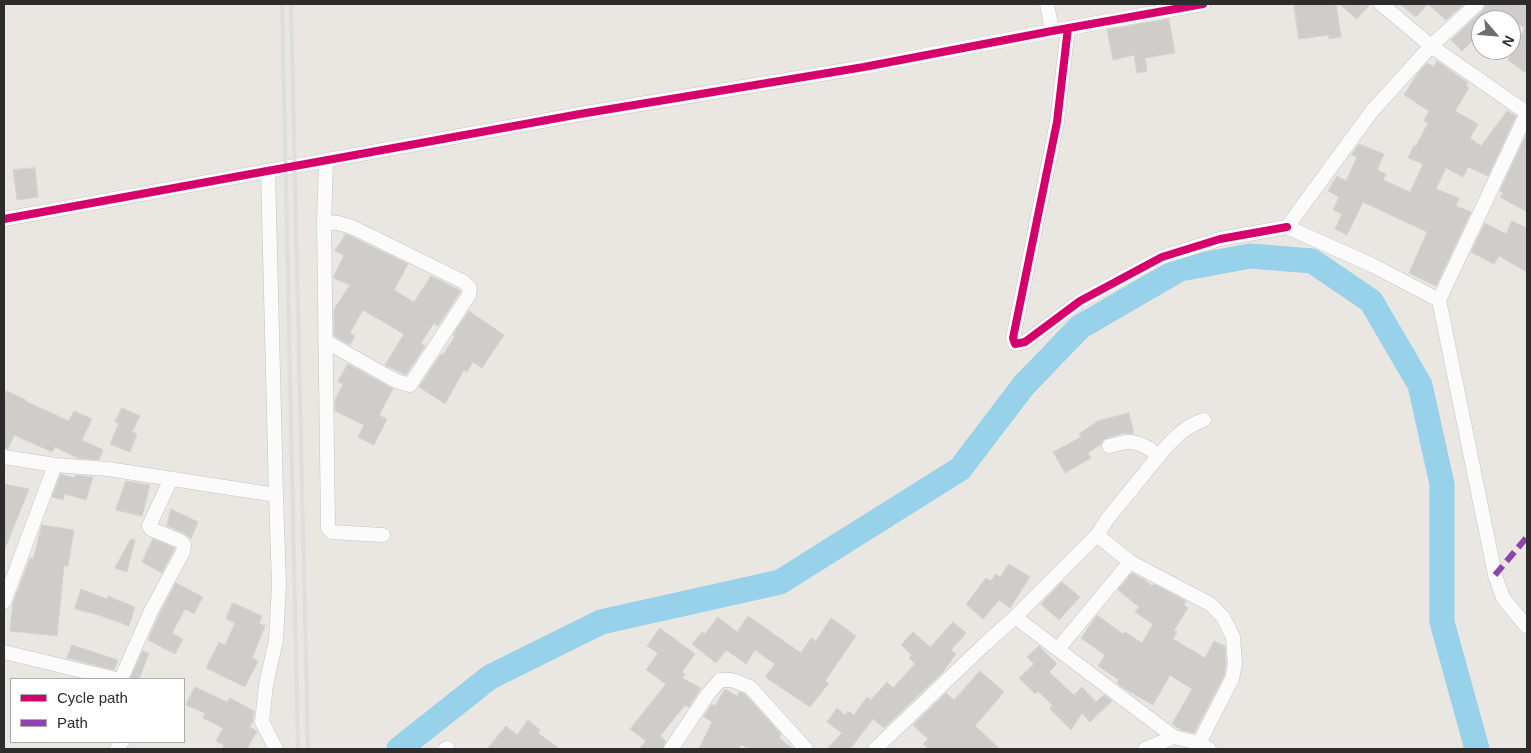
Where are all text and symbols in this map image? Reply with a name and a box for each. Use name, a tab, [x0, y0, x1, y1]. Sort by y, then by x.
north arrow	[1471, 10, 1521, 60]
text: N	[1499, 33, 1518, 49]
legend	[10, 678, 185, 743]
text: Cycle path	[57, 689, 128, 706]
text: Path	[57, 714, 88, 731]

